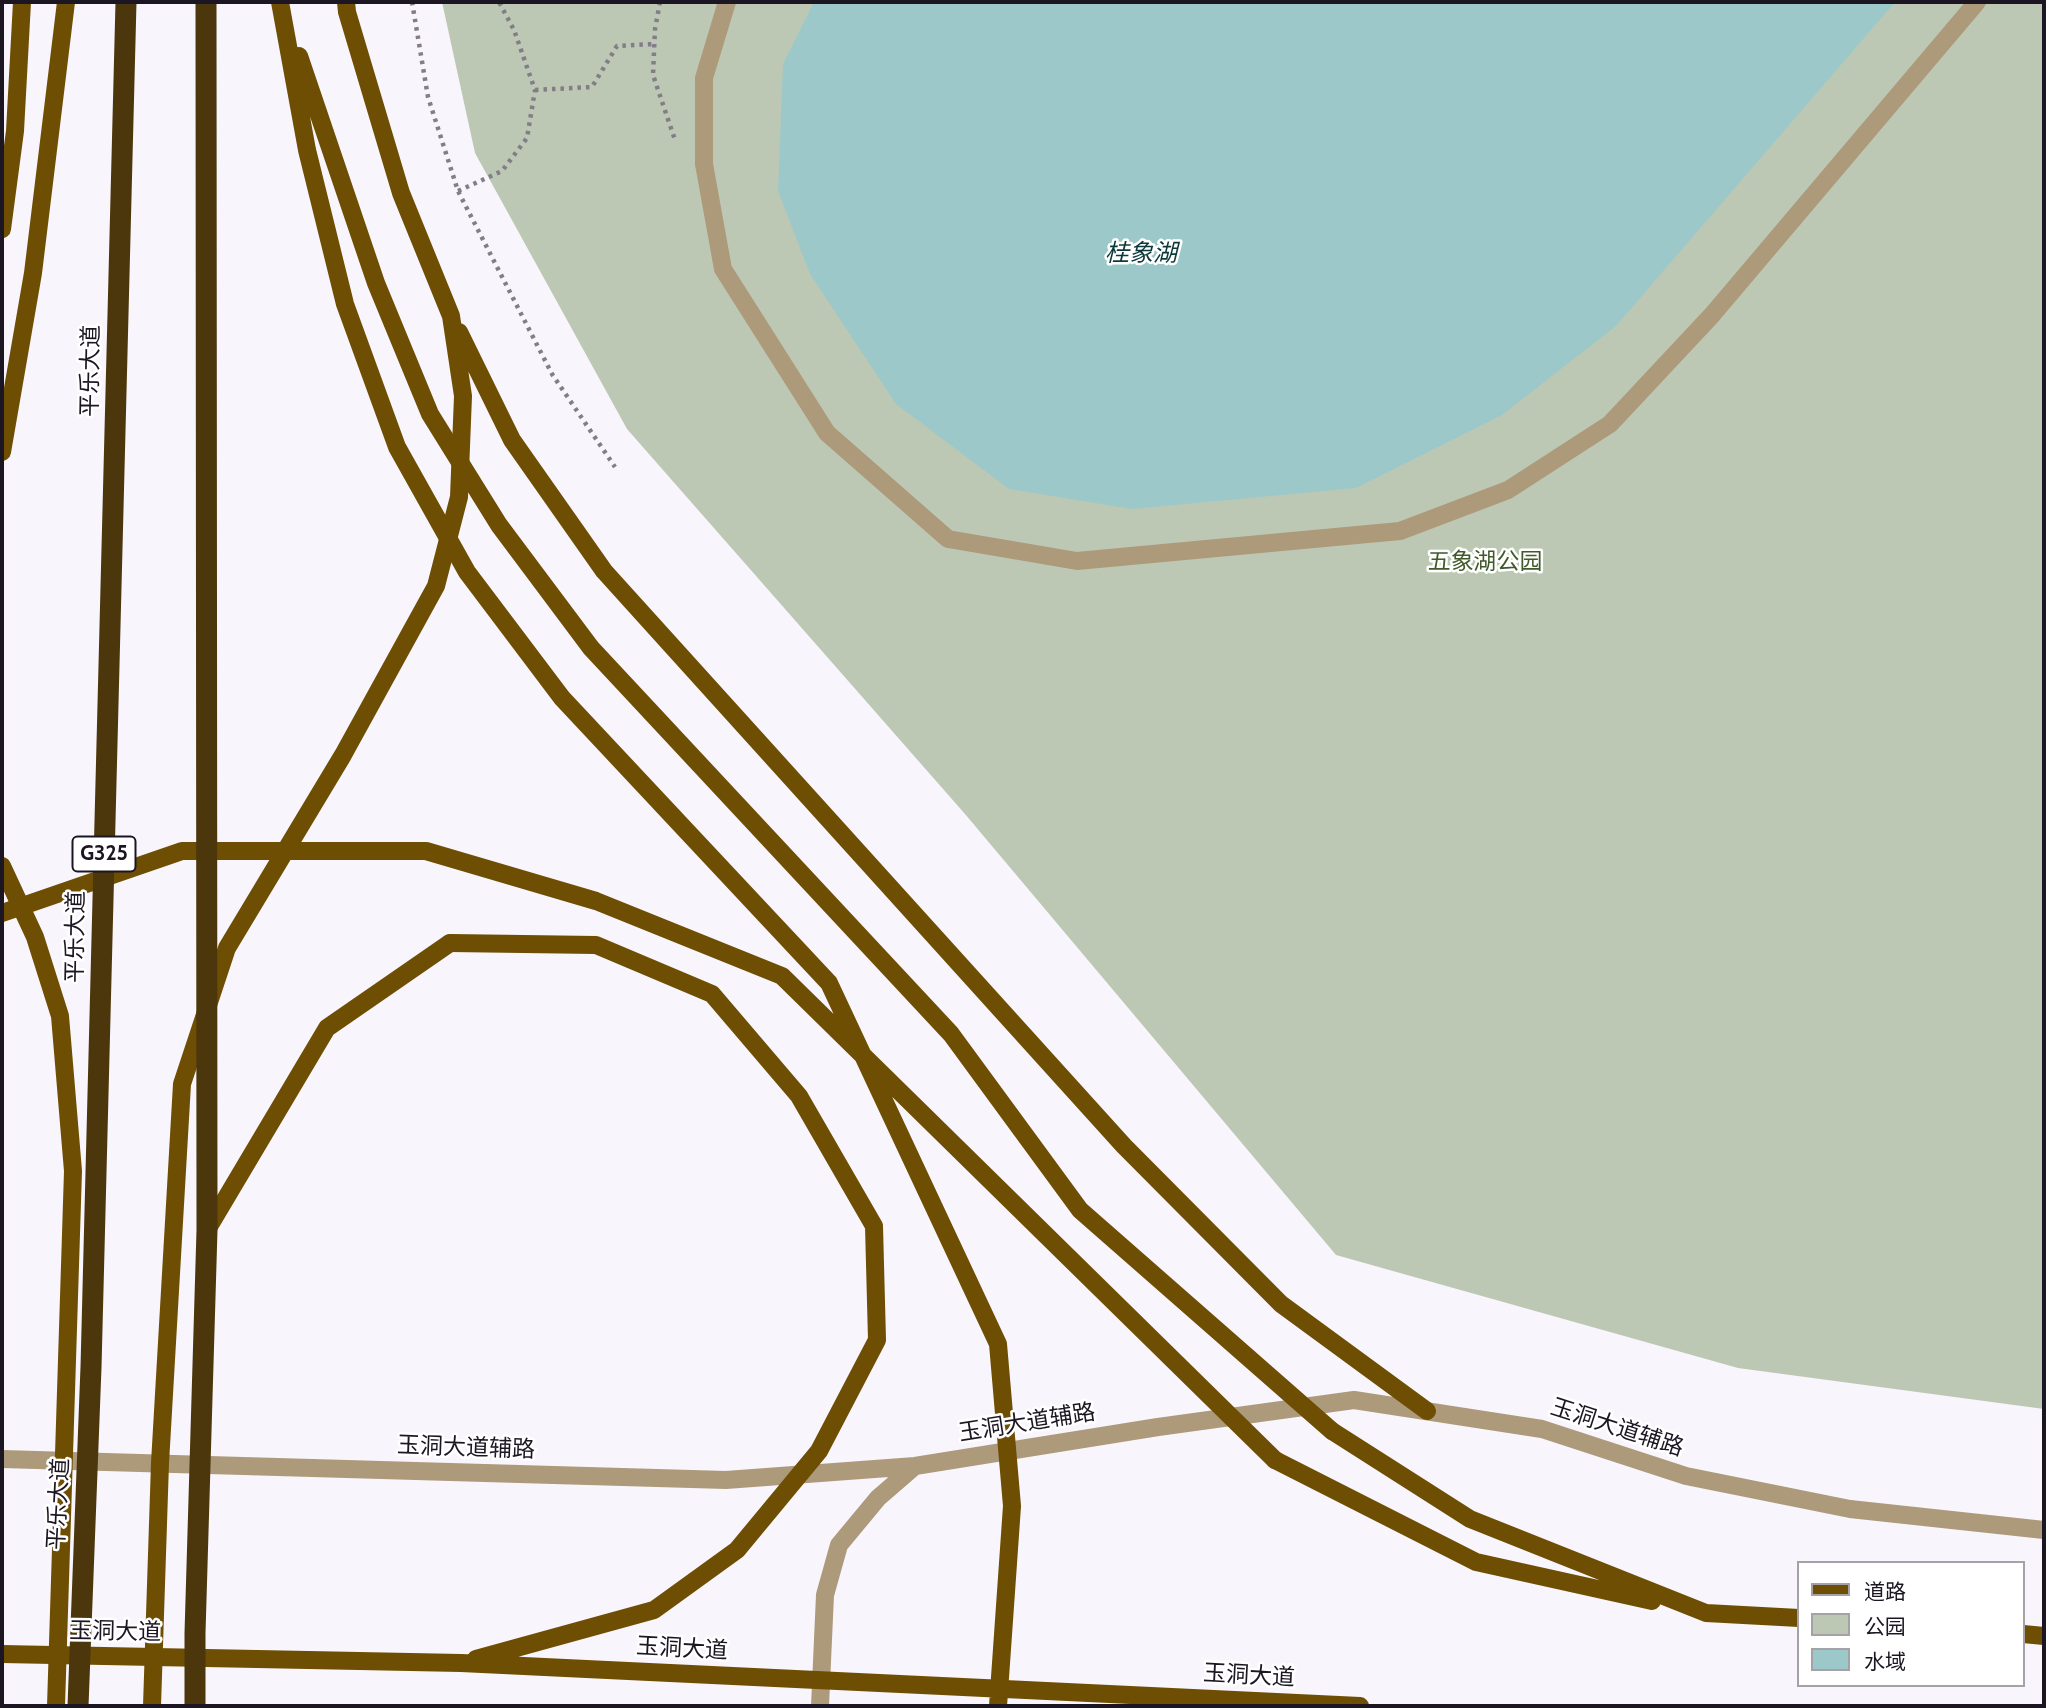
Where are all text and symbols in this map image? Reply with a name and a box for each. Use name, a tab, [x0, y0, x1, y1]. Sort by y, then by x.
water label: 桂象湖	[1105, 240, 1177, 268]
street label: 平乐大道	[76, 325, 106, 417]
park label: 五象湖公园	[1428, 548, 1542, 576]
road number: G325	[72, 836, 136, 872]
street label: 平乐大道	[61, 891, 91, 983]
street label: 玉洞大道辅路	[1547, 1394, 1687, 1462]
street label: 玉洞大道辅路	[957, 1399, 1097, 1447]
street label: 玉洞大道辅路	[397, 1432, 535, 1464]
street label: 平乐大道	[43, 1457, 75, 1551]
legend	[1798, 1561, 2025, 1687]
text: 道路	[1864, 1579, 1906, 1604]
text: 公园	[1864, 1614, 1906, 1639]
street label: 玉洞大道	[69, 1617, 161, 1647]
street label: 玉洞大道	[635, 1633, 729, 1665]
text: 水域	[1864, 1649, 1906, 1674]
street label: 玉洞大道	[1202, 1660, 1296, 1692]

